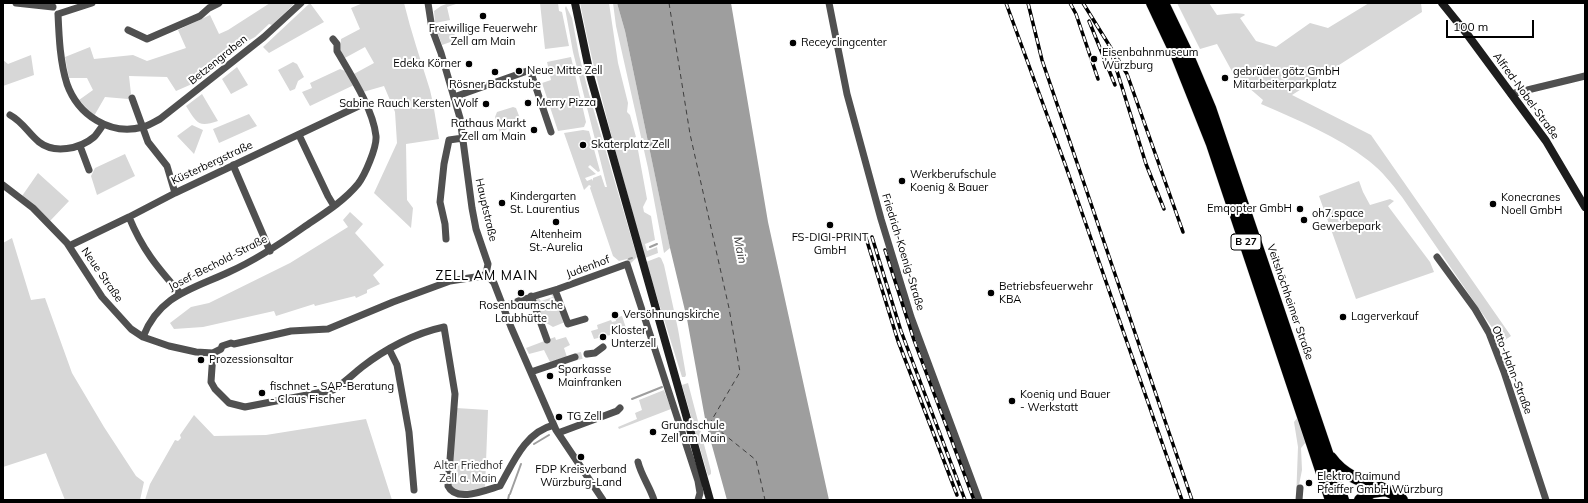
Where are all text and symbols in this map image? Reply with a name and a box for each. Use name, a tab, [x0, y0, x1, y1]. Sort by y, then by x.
marker: Freiwillige Feuerwehr Zell am Main	[478, 11, 488, 21]
scale bar	[1448, 12, 1536, 38]
text: 100 m	[1453, 19, 1488, 34]
place label: Freiwillige Feuerwehr Zell am Main	[429, 22, 537, 48]
street label: Betzengraben	[186, 32, 250, 88]
place label: Receyclingcenter	[801, 36, 887, 50]
marker: Receyclingcenter	[788, 38, 798, 48]
place label: Eisenbahnmuseum Würzburg	[1102, 46, 1199, 72]
street label: Alfred-Nobel-Straße	[1490, 50, 1562, 142]
marker: Eisenbahnmuseum Würzburg	[1089, 54, 1099, 64]
place label: Edeka Körner	[393, 57, 461, 71]
marker: Edeka Körner	[464, 59, 474, 69]
place label: Neue Mitte Zell	[527, 64, 602, 78]
place label: gebrüder götz GmbH Mitarbeiterparkplatz	[1233, 65, 1340, 91]
marker: Neue Mitte Zell	[514, 66, 524, 76]
marker: Rösner Backstube	[490, 67, 500, 77]
marker: gebrüder götz GmbH Mitarbeiterparkplatz	[1220, 73, 1230, 83]
place label: Rösner Backstube	[449, 78, 541, 92]
place label: Merry Pizza	[536, 96, 596, 110]
place label: Sabine Rauch Kersten Wolf	[339, 97, 478, 111]
marker: Merry Pizza	[523, 98, 533, 108]
marker: Sabine Rauch Kersten Wolf	[481, 99, 491, 109]
place label: Rathaus Markt Zell am Main	[451, 117, 526, 143]
marker: Rathaus Markt Zell am Main	[529, 125, 539, 135]
street label: Küsterbergstraße	[169, 138, 255, 188]
place label: Skaterplatz Zell	[591, 138, 670, 152]
marker: Skaterplatz Zell	[578, 140, 588, 150]
place label: Werkberufschule Koenig & Bauer	[910, 168, 996, 194]
marker: Werkberufschule Koenig & Bauer	[897, 176, 907, 186]
street label: Hauptstraße	[472, 177, 500, 243]
place label: Kindergarten St. Laurentius	[510, 190, 580, 216]
place label: Konecranes Noell GmbH	[1501, 191, 1562, 217]
street label: Friedrich-Koenig-Straße	[879, 192, 927, 312]
marker: Kindergarten St. Laurentius	[497, 198, 507, 208]
marker: Konecranes Noell GmbH	[1488, 199, 1498, 209]
place label: Emqopter GmbH	[1207, 202, 1292, 216]
marker: Emqopter GmbH	[1295, 204, 1305, 214]
place label: oh7.space Gewerbepark	[1312, 207, 1381, 233]
marker: oh7.space Gewerbepark	[1299, 215, 1309, 225]
marker: Altenheim St.-Aurelia	[551, 217, 561, 227]
marker: FS-DIGI-PRINT GmbH	[825, 220, 835, 230]
place label: Altenheim St.-Aurelia	[529, 228, 583, 254]
place label: FS-DIGI-PRINT GmbH	[792, 231, 868, 257]
street label: Josef-Bechold-Straße	[166, 232, 270, 294]
road number: B 27	[1231, 234, 1261, 250]
water label: Main	[730, 235, 750, 265]
street label: Veitshöchheimer Straße	[1264, 243, 1316, 361]
street label: Neue Straße	[78, 245, 126, 305]
street label: Judenhof	[564, 253, 612, 281]
district label: ZELL AM MAIN	[436, 268, 538, 284]
place label: Betriebsfeuerwehr KBA	[999, 280, 1093, 306]
marker: Rosenbaumsche Laubhütte	[516, 288, 526, 298]
marker: Betriebsfeuerwehr KBA	[986, 288, 996, 298]
place label: Rosenbaumsche Laubhütte	[479, 299, 563, 325]
place label: Versöhnungskirche	[623, 308, 720, 322]
marker: Versöhnungskirche	[610, 310, 620, 320]
place label: Lagerverkauf	[1351, 310, 1419, 324]
marker: Lagerverkauf	[1338, 312, 1348, 322]
place label: Kloster Unterzell	[611, 324, 656, 350]
street label: Otto-Hahn-Straße	[1489, 324, 1535, 416]
marker: Kloster Unterzell	[598, 332, 608, 342]
place label: Prozessionsaltar	[209, 353, 293, 367]
marker: Prozessionsaltar	[196, 355, 206, 365]
place label: Sparkasse Mainfranken	[558, 363, 622, 389]
marker: Sparkasse Mainfranken	[545, 371, 555, 381]
place label: fischnet - SAP-Beratung - Claus Fischer	[270, 380, 394, 406]
marker: fischnet - SAP-Beratung - Claus Fischer	[257, 388, 267, 398]
place label: Koenig und Bauer - Werkstatt	[1020, 388, 1110, 414]
marker: Koenig und Bauer - Werkstatt	[1007, 396, 1017, 406]
place label: TG Zell	[567, 410, 602, 424]
marker: TG Zell	[554, 412, 564, 422]
place label: Grundschule Zell am Main	[661, 419, 726, 445]
marker: Grundschule Zell am Main	[648, 427, 658, 437]
marker: FDP Kreisverband Würzburg-Land	[576, 452, 586, 462]
park label: Alter Friedhof Zell a. Main	[433, 459, 503, 485]
place label: FDP Kreisverband Würzburg-Land	[535, 463, 627, 489]
place label: Elektro Raimund Pfeiffer GmbH Würzburg	[1317, 470, 1443, 496]
marker: Elektro Raimund Pfeiffer GmbH Würzburg	[1304, 478, 1314, 488]

